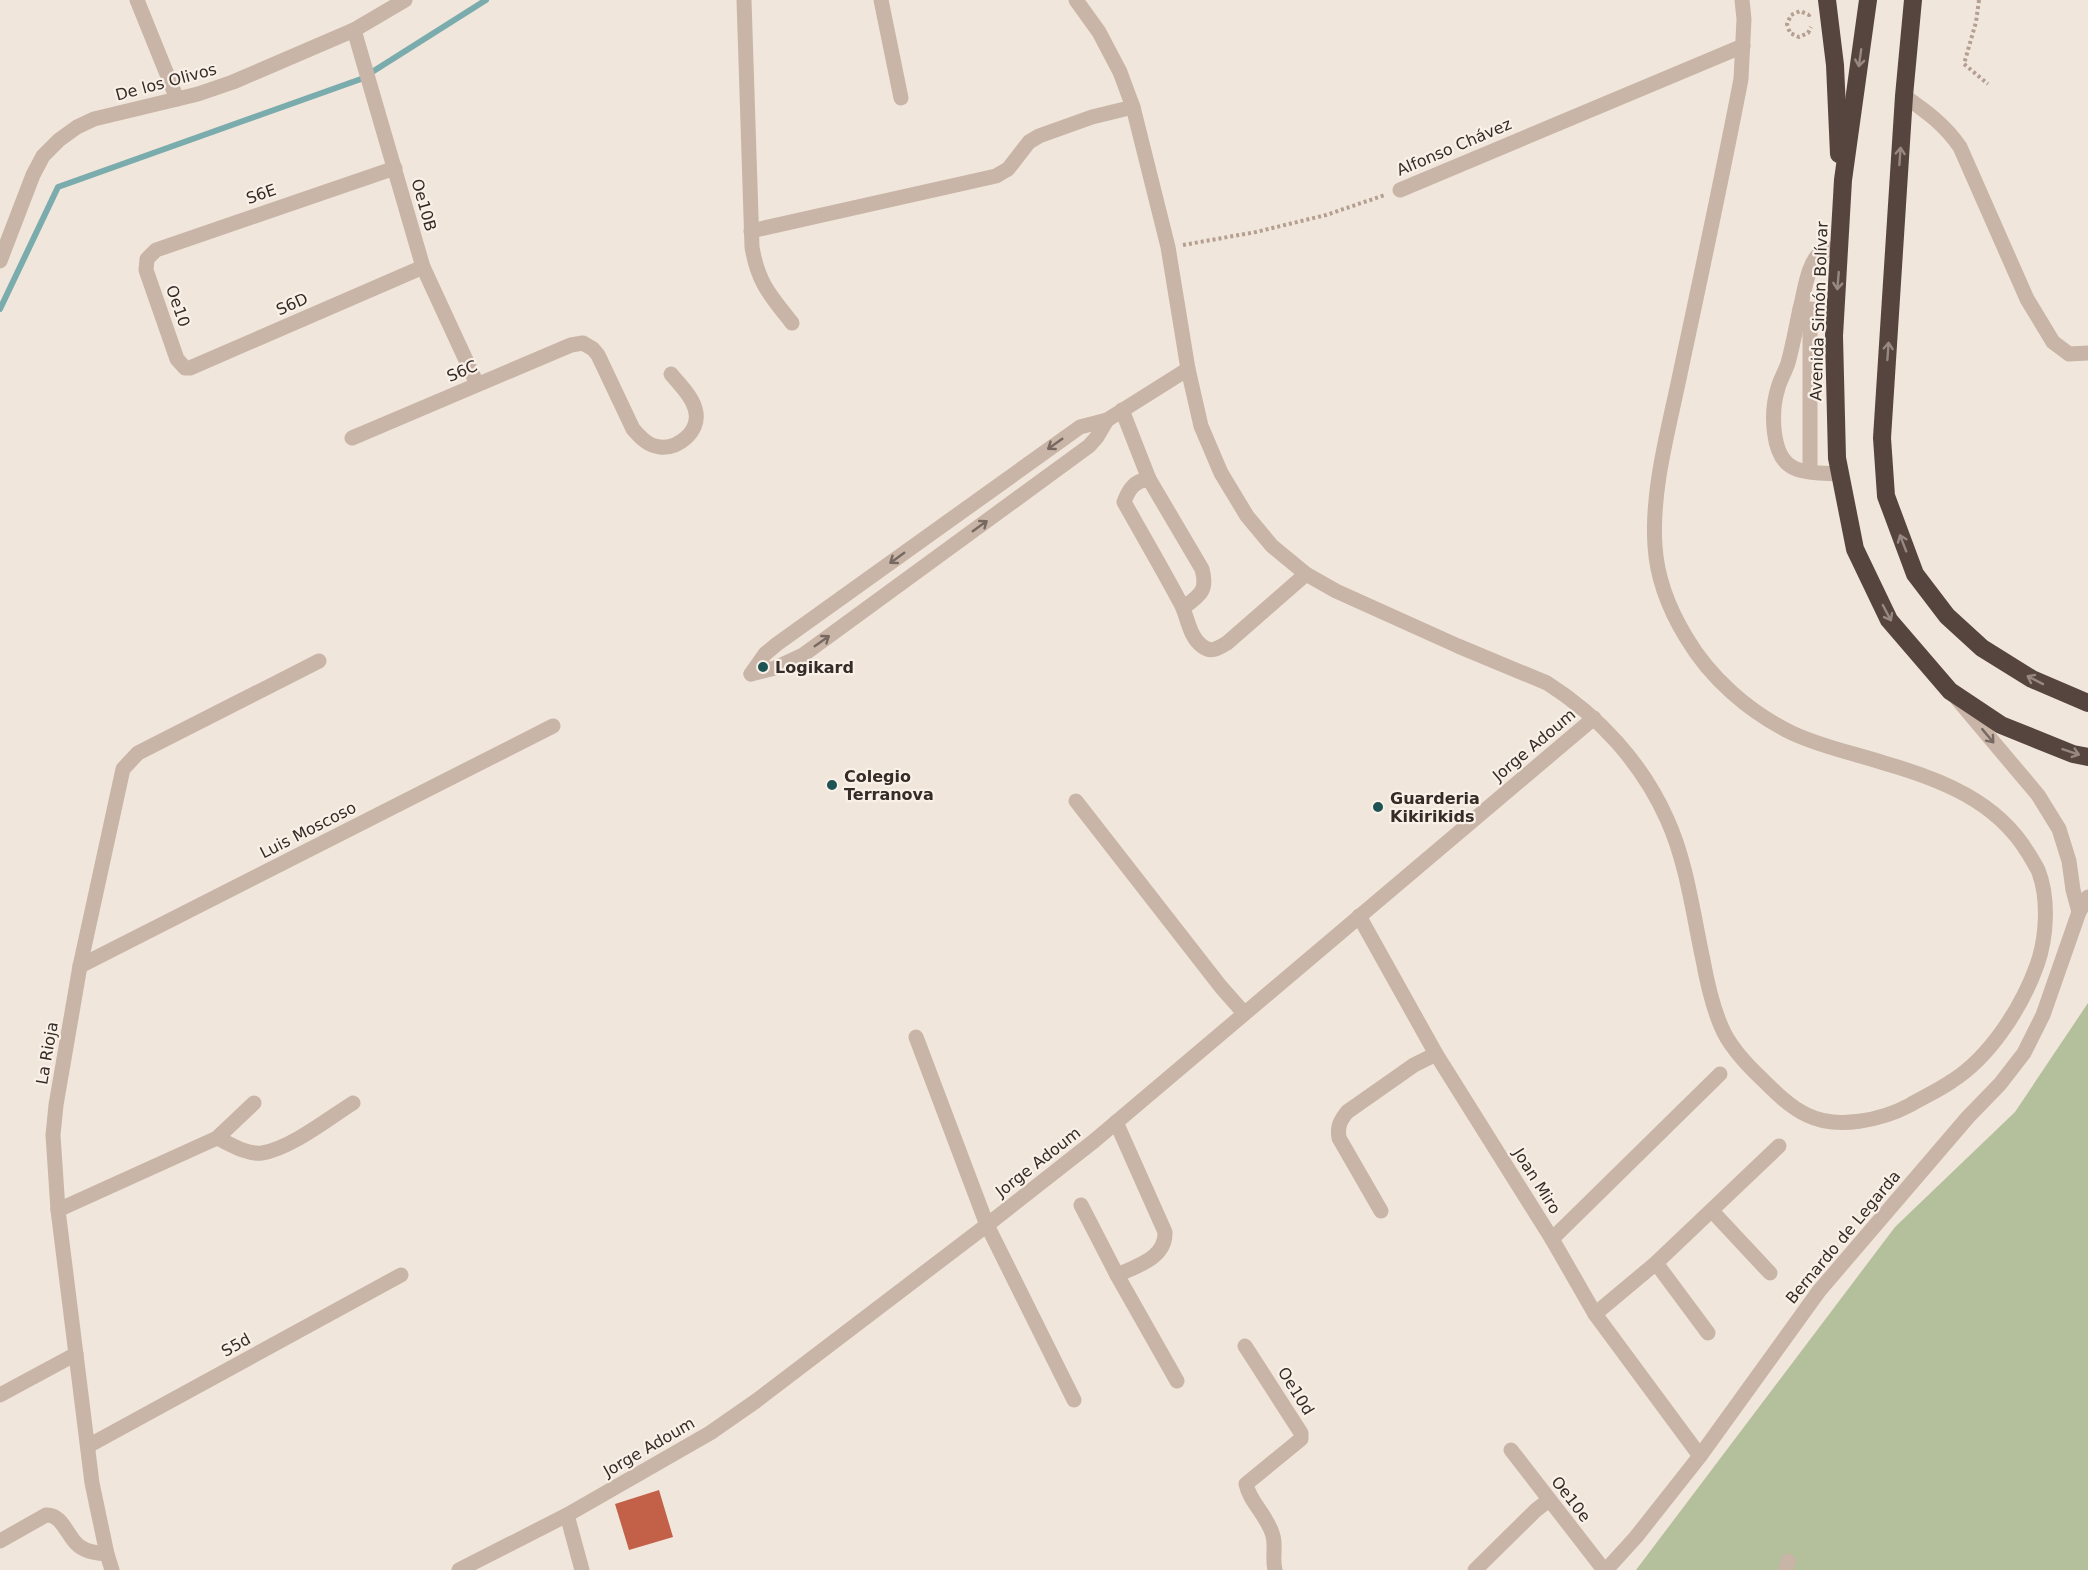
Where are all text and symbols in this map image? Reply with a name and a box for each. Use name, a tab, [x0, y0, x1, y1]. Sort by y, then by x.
one-way arrow	[1855, 48, 1866, 67]
street label: De los Olivos	[113, 59, 219, 105]
street label: Alfonso Chávez	[1394, 114, 1514, 180]
one-way arrow	[1895, 147, 1906, 167]
street label: Oe10B	[407, 177, 441, 233]
street label: S6E	[244, 180, 278, 208]
street label: Avenida Simón Bolívar	[1806, 220, 1832, 401]
one-way arrow	[1832, 270, 1843, 290]
street label: Oe10	[162, 283, 194, 329]
street label: S6D	[273, 289, 311, 319]
one-way arrow	[1882, 342, 1893, 362]
street label: S6C	[444, 356, 480, 386]
one-way arrow	[1048, 438, 1064, 450]
one-way arrow	[971, 520, 987, 533]
one-way arrow	[1897, 534, 1908, 552]
one-way arrow	[889, 552, 905, 564]
one-way arrow	[1881, 604, 1893, 621]
one-way arrow	[814, 635, 830, 647]
place label: Logikard	[775, 658, 854, 677]
marker: Logikard	[756, 660, 770, 674]
one-way arrow	[2026, 673, 2044, 685]
street label: Jorge Adoum	[1488, 705, 1579, 786]
one-way arrow	[1981, 728, 1994, 744]
one-way arrow	[2061, 748, 2080, 759]
place label: Colegio Terranova	[844, 767, 934, 804]
marker: Colegio Terranova	[825, 778, 839, 792]
place label: Guarderia Kikirikids	[1390, 789, 1480, 826]
street label: Luis Moscoso	[257, 798, 359, 862]
marker: Guarderia Kikirikids	[1371, 800, 1385, 814]
street label: La Rioja	[32, 1020, 62, 1086]
street label: Jorge Adoum	[991, 1123, 1084, 1202]
street label: Joan Miro	[1509, 1144, 1565, 1217]
street label: Bernardo de Legarda	[1782, 1166, 1904, 1308]
street label: S5d	[218, 1329, 254, 1361]
street label: Oe10d	[1274, 1364, 1318, 1418]
street label: Jorge Adoum	[599, 1413, 698, 1481]
street label: Oe10e	[1547, 1472, 1595, 1526]

